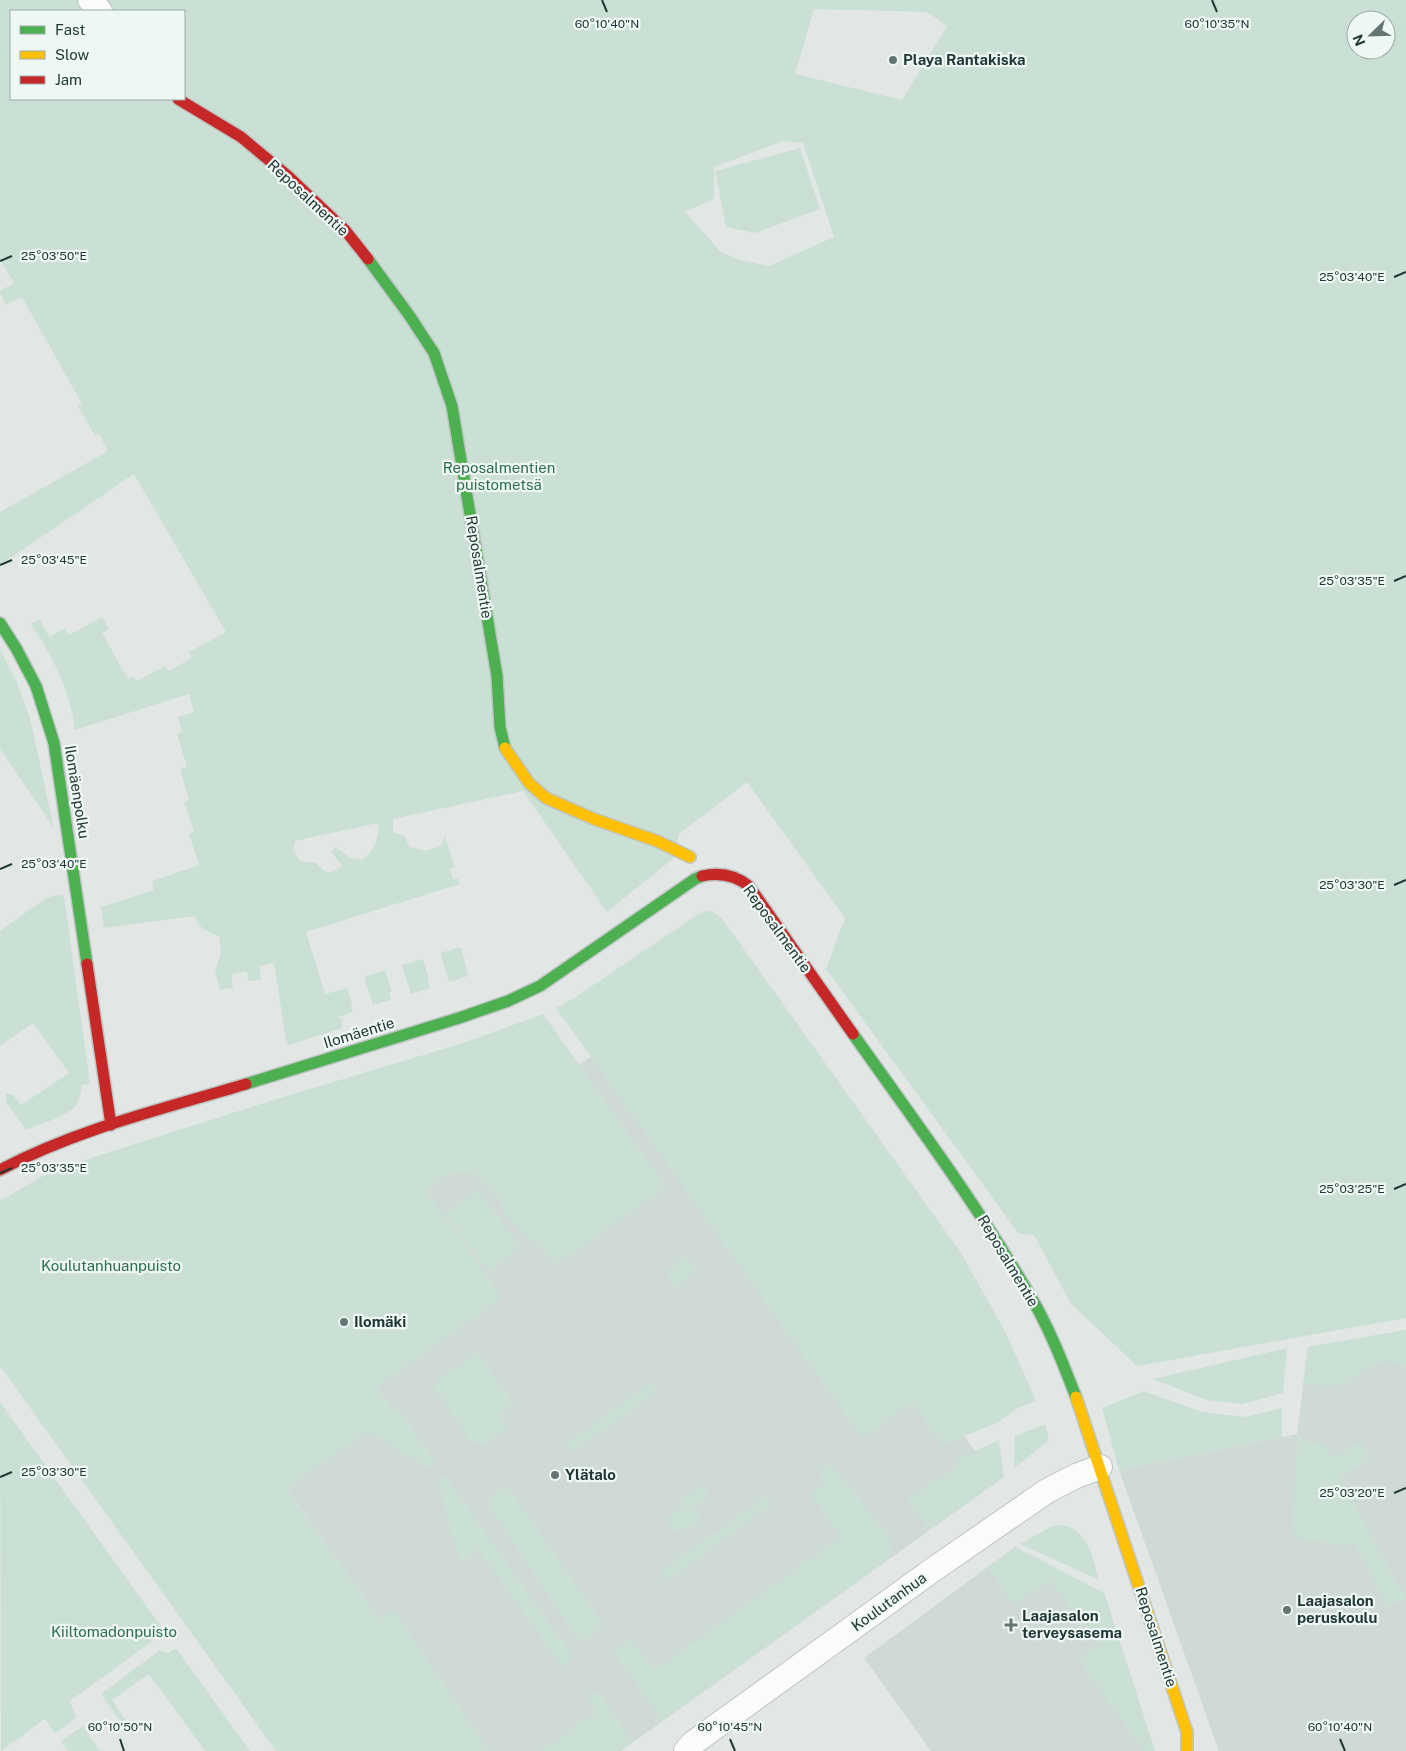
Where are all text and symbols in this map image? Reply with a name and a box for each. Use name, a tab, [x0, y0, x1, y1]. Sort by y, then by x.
legend	[10, 10, 185, 100]
north arrow	[1346, 10, 1396, 60]
text: 60°10'40"N	[575, 17, 639, 31]
text: 60°10'35"N	[1185, 17, 1249, 31]
text: Fast	[55, 21, 85, 38]
text: N	[1350, 32, 1369, 48]
text: Slow	[55, 46, 90, 63]
place label: Playa Rantakiska	[903, 51, 1026, 68]
marker: Playa Rantakiska	[887, 54, 899, 66]
text: Jam	[55, 71, 82, 88]
street label: Reposalmentie	[265, 156, 352, 239]
text: 25°03'50"E	[21, 249, 87, 263]
text: 25°03'40"E	[1319, 270, 1385, 284]
park label: Reposalmentien puistometsä	[443, 459, 555, 493]
street label: Reposalmentie	[463, 514, 496, 620]
text: 25°03'45"E	[21, 553, 87, 567]
text: 25°03'35"E	[1319, 574, 1385, 588]
street label: Ilomäenpolku	[62, 744, 93, 840]
text: 25°03'40"E	[21, 857, 87, 871]
text: 25°03'30"E	[1319, 878, 1385, 892]
street label: Reposalmentie	[740, 882, 815, 976]
street label: Ilomäentie	[321, 1014, 396, 1051]
text: 25°03'35"E	[21, 1161, 87, 1175]
text: 25°03'25"E	[1319, 1182, 1385, 1196]
street label: Reposalmentie	[974, 1212, 1042, 1310]
park label: Koulutanhuanpuisto	[41, 1257, 181, 1274]
place label: Ilomäki	[354, 1313, 406, 1330]
marker: Ilomäki	[338, 1316, 350, 1328]
text: 25°03'30"E	[21, 1465, 87, 1479]
place label: Ylätalo	[565, 1466, 616, 1483]
marker: Ylätalo	[549, 1469, 561, 1481]
text: 25°03'20"E	[1319, 1486, 1385, 1500]
street label: Koulutanhua	[848, 1569, 929, 1634]
street label: Reposalmentie	[1132, 1585, 1181, 1689]
place label: Laajasalon peruskoulu	[1297, 1592, 1377, 1626]
marker: Laajasalon peruskoulu	[1281, 1604, 1293, 1616]
place label: Laajasalon terveysasema	[1022, 1607, 1122, 1641]
marker: Laajasalon terveysasema	[1004, 1618, 1018, 1632]
park label: Kiiltomadonpuisto	[51, 1623, 177, 1640]
text: 60°10'50"N	[88, 1720, 152, 1734]
text: 60°10'45"N	[698, 1720, 762, 1734]
text: 60°10'40"N	[1308, 1720, 1372, 1734]

